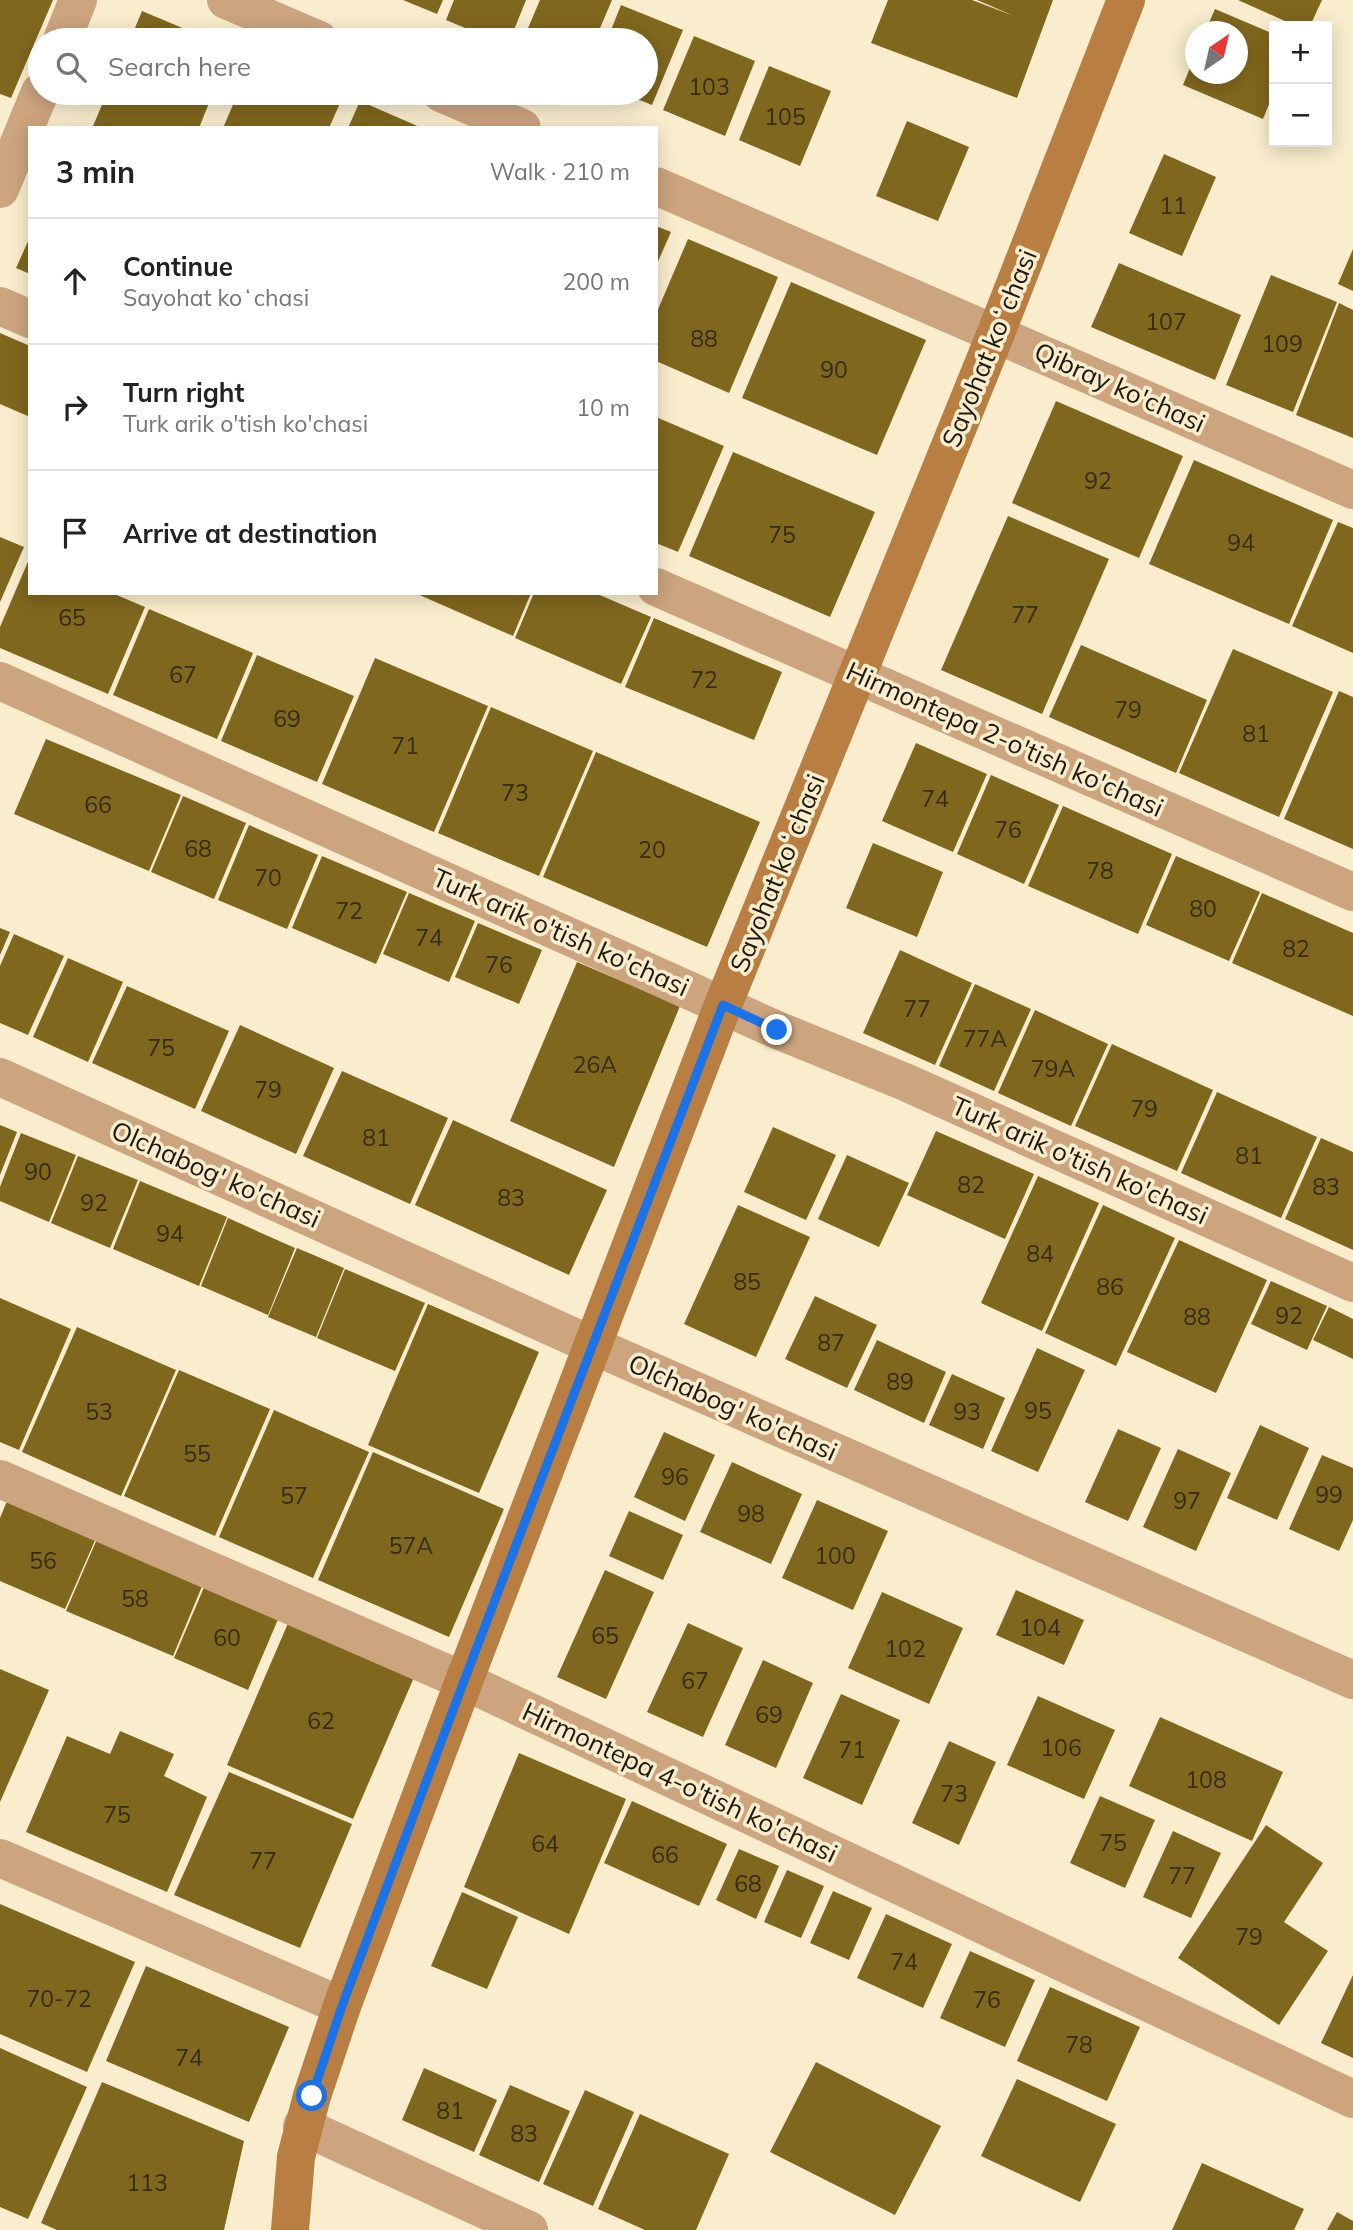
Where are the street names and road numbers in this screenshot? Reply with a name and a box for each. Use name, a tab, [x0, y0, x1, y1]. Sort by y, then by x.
street label: Sayohat koʻchasi	[934, 244, 1044, 452]
street label: Qibray ko'chasi	[1029, 335, 1211, 439]
street label: Hirmontepa 2-o'tish ko'chasi	[841, 654, 1169, 824]
street label: Sayohat koʻchasi	[722, 769, 832, 977]
street label: Turk arik o'tish ko'chasi	[428, 861, 694, 1003]
street label: Turk arik o'tish ko'chasi	[947, 1089, 1213, 1231]
street label: Olchabog' ko'chasi	[106, 1113, 326, 1235]
street label: Olchabog' ko'chasi	[623, 1346, 843, 1468]
street label: Hirmontepa 4-o'tish ko'chasi	[517, 1694, 843, 1870]

